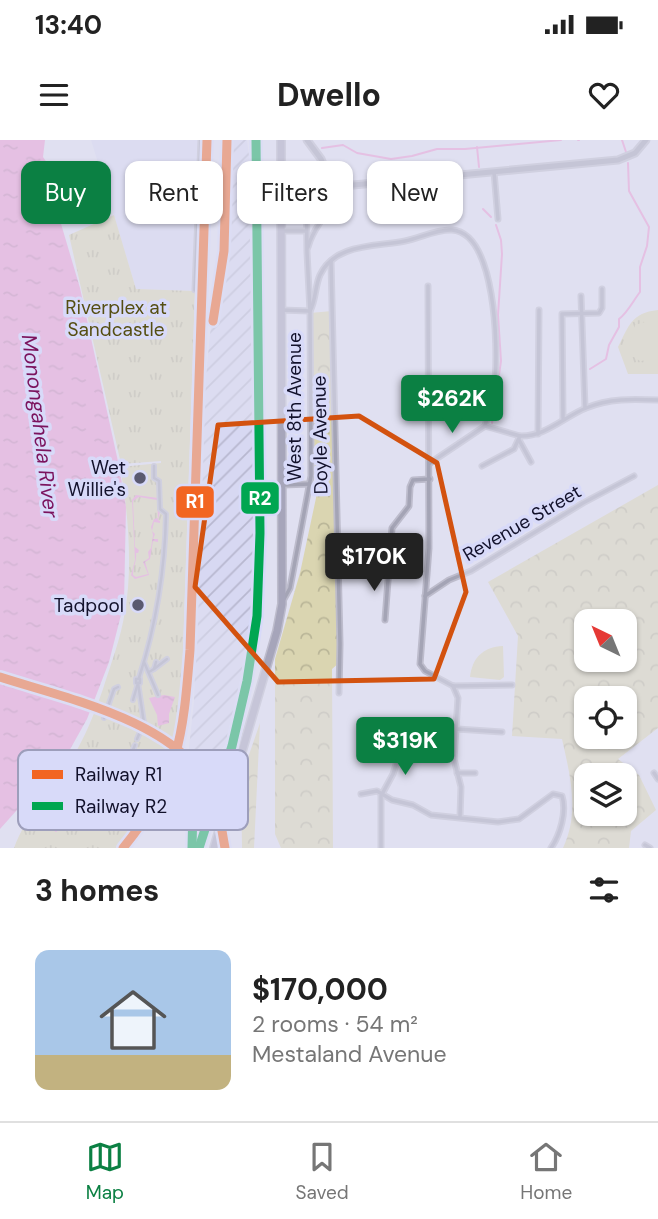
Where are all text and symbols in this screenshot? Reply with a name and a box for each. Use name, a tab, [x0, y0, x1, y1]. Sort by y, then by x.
text: 13:40	[35, 8, 102, 42]
text: Dwello	[277, 74, 381, 116]
icon: menu	[35, 76, 73, 114]
icon: heart	[585, 76, 623, 114]
chip: Buy	[21, 161, 111, 224]
chip: Rent	[125, 161, 223, 224]
chip: Filters	[237, 161, 353, 224]
chip: New	[367, 161, 463, 224]
park label: Riverplex at Sandcastle	[65, 295, 167, 342]
street label: West 8th Avenue	[282, 332, 307, 482]
water label: Monongahela River	[15, 333, 65, 521]
street label: Doyle Avenue	[306, 375, 334, 495]
pin: $262K	[403, 376, 501, 435]
text: $262K	[417, 383, 487, 413]
place label: Wet Willie's	[67, 455, 126, 502]
marker: Wet Willie's	[132, 470, 148, 486]
street label: Revenue Street	[458, 479, 586, 567]
line badge: R2	[240, 481, 280, 515]
line badge: R1	[175, 485, 215, 519]
text: R2	[249, 486, 272, 511]
text: R1	[186, 489, 204, 514]
pin: $170K	[325, 533, 423, 593]
text: $170K	[341, 541, 407, 571]
place label: Tadpool	[54, 593, 124, 618]
marker: Tadpool	[130, 597, 146, 613]
north arrow	[574, 609, 637, 672]
map controls	[574, 609, 637, 826]
button: locate	[574, 686, 637, 749]
pin: $319K	[356, 718, 454, 777]
text: $319K	[372, 725, 438, 755]
legend	[18, 750, 248, 830]
text: Railway R1	[75, 762, 162, 787]
button: layers	[574, 763, 637, 826]
text: Railway R2	[75, 794, 167, 819]
text: 3 homes	[35, 871, 159, 910]
icon: filters	[585, 871, 623, 909]
text: $170,000	[252, 970, 388, 1009]
icon: home	[91, 978, 175, 1062]
text: 2 rooms · 54 m²	[252, 1009, 418, 1039]
text: Mestaland Avenue	[252, 1039, 447, 1069]
tab: Map	[86, 1138, 124, 1205]
tab: Saved	[296, 1138, 349, 1205]
tab: Home	[520, 1138, 572, 1205]

